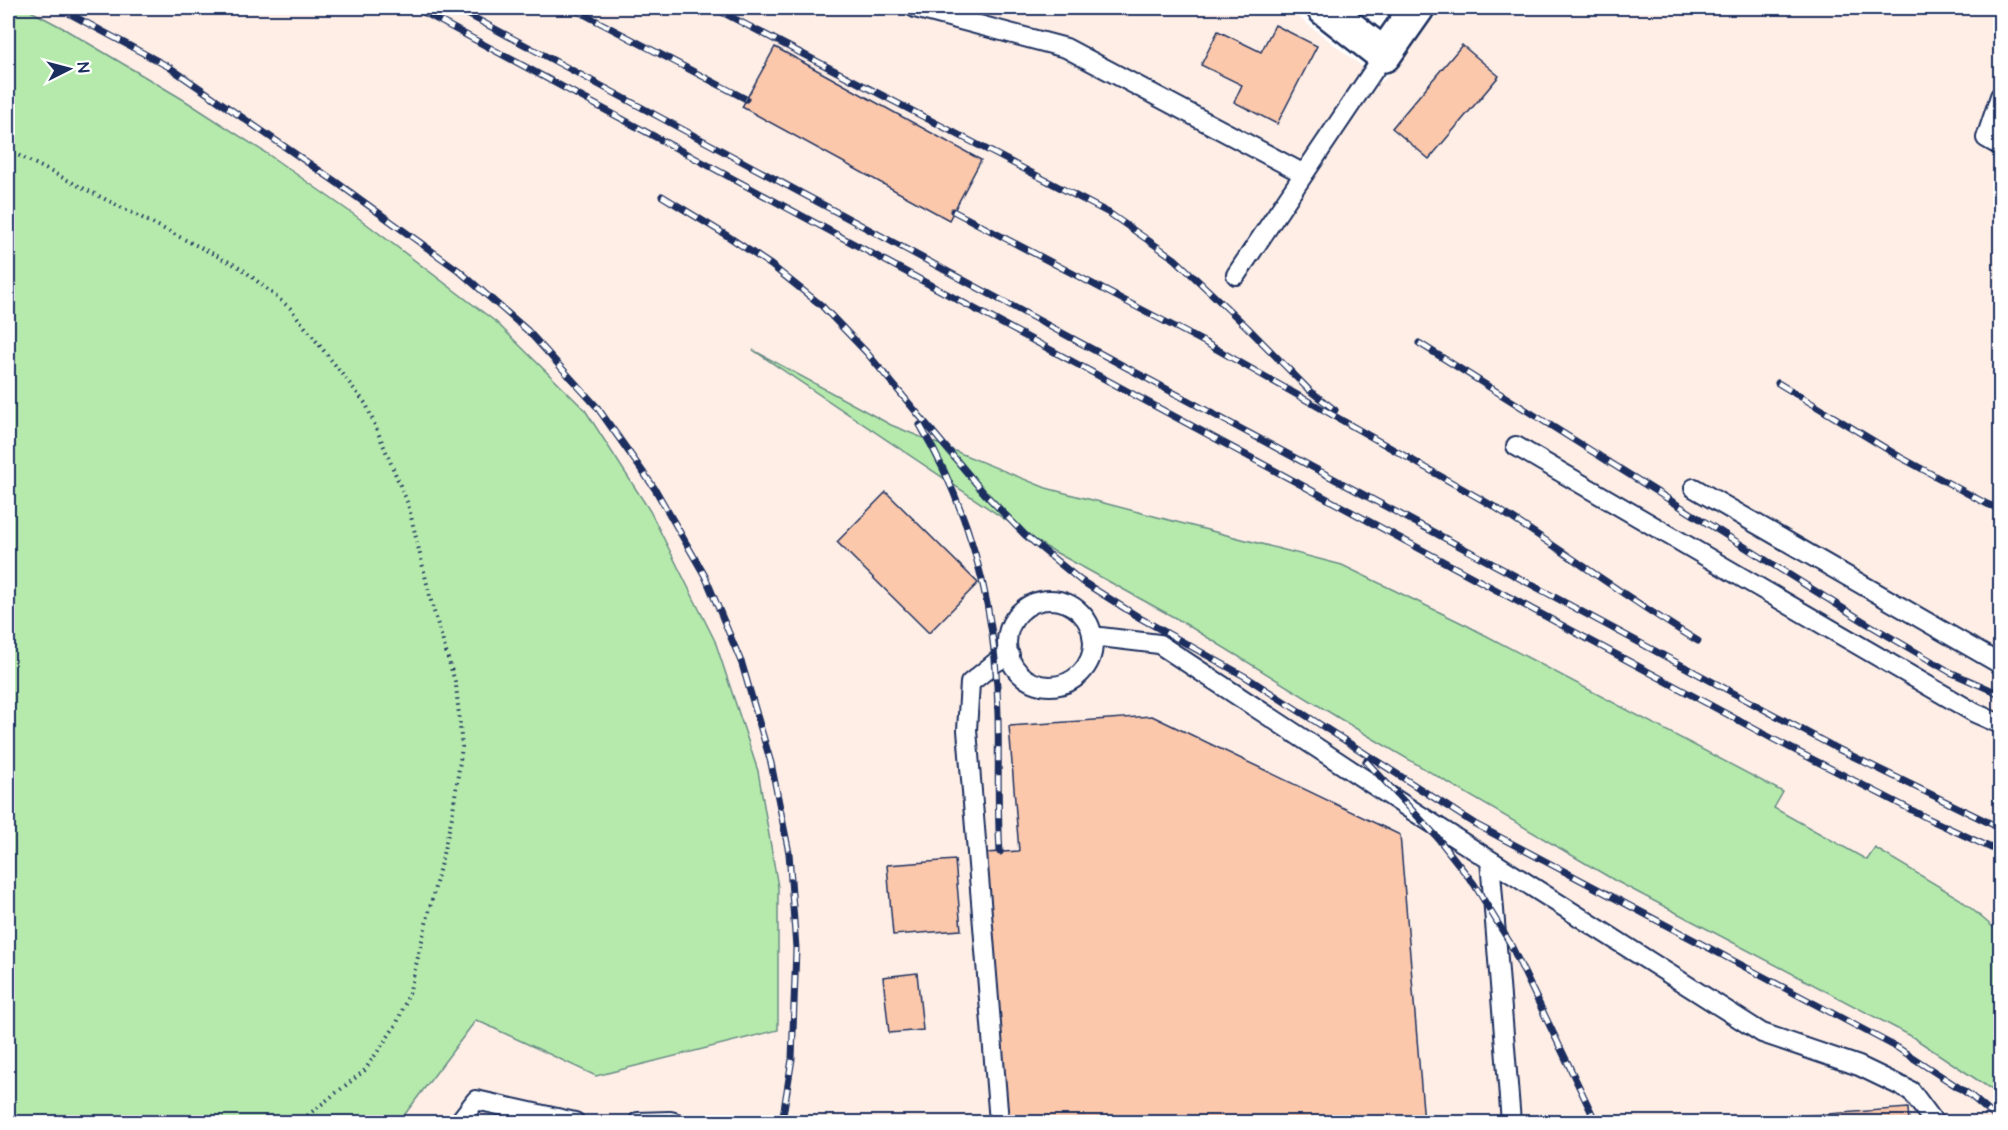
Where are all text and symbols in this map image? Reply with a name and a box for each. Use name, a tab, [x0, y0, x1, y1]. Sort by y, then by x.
north arrow	[39, 39, 99, 99]
text: N	[71, 61, 94, 74]

